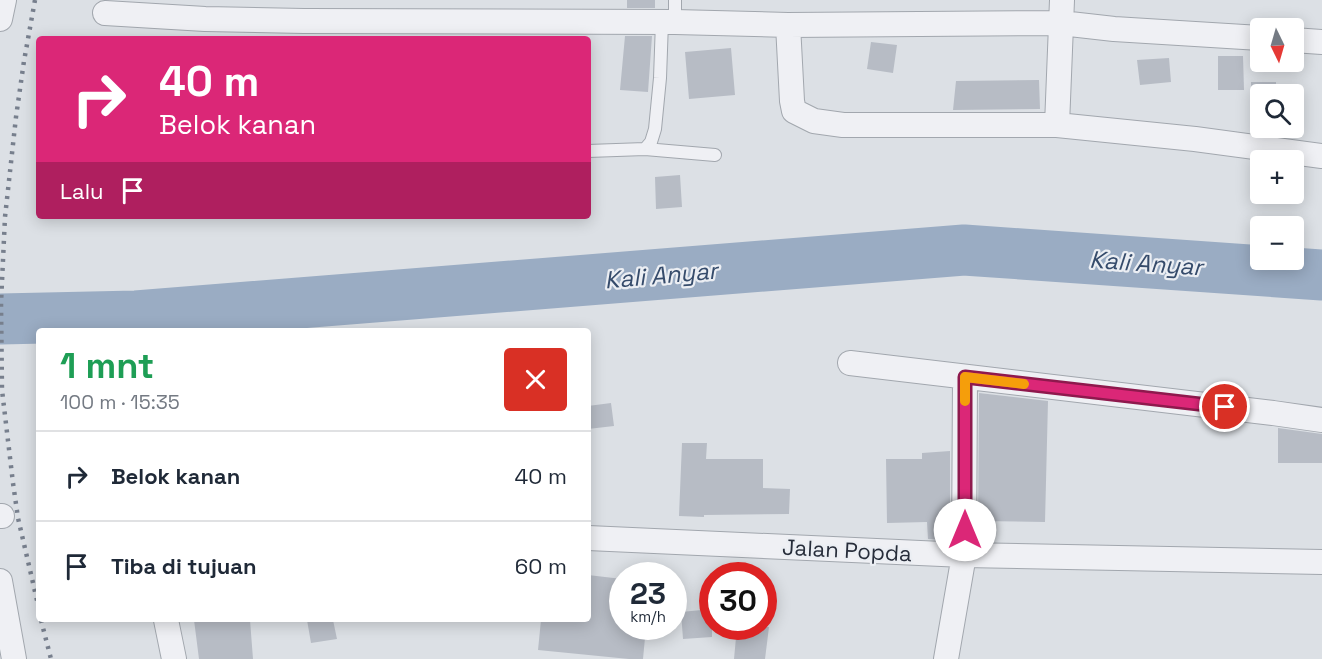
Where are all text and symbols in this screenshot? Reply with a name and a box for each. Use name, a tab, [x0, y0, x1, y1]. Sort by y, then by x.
north arrow	[1250, 18, 1304, 72]
map controls	[1250, 18, 1304, 270]
text: 40 m	[159, 55, 259, 108]
icon: right	[60, 60, 138, 138]
button: search	[1250, 84, 1304, 138]
text: Belok kanan	[159, 107, 316, 142]
button: +	[1250, 150, 1304, 204]
icon: arrive	[116, 174, 149, 207]
text: Lalu	[60, 177, 104, 205]
button: −	[1250, 216, 1304, 270]
water label: Kali Anyar	[1088, 244, 1206, 283]
water label: Kali Anyar	[603, 254, 722, 295]
text: 1 mnt	[60, 343, 154, 389]
button: close	[504, 348, 567, 411]
pin	[1199, 381, 1250, 432]
text: 100 m · 15:35	[60, 389, 180, 415]
icon: arrive	[1208, 390, 1241, 423]
icon: right	[60, 460, 93, 493]
text: Belok kanan	[111, 462, 240, 490]
text: 40 m	[515, 462, 567, 490]
position arrow	[933, 498, 997, 562]
street label: Jalan Popda	[781, 533, 913, 567]
icon: arrive	[60, 550, 93, 583]
text: Tiba di tujuan	[111, 552, 257, 580]
text: 60 m	[515, 552, 567, 580]
speed limit sign: 30	[699, 562, 777, 640]
text: 23	[630, 574, 666, 613]
text: km/h	[630, 607, 666, 626]

